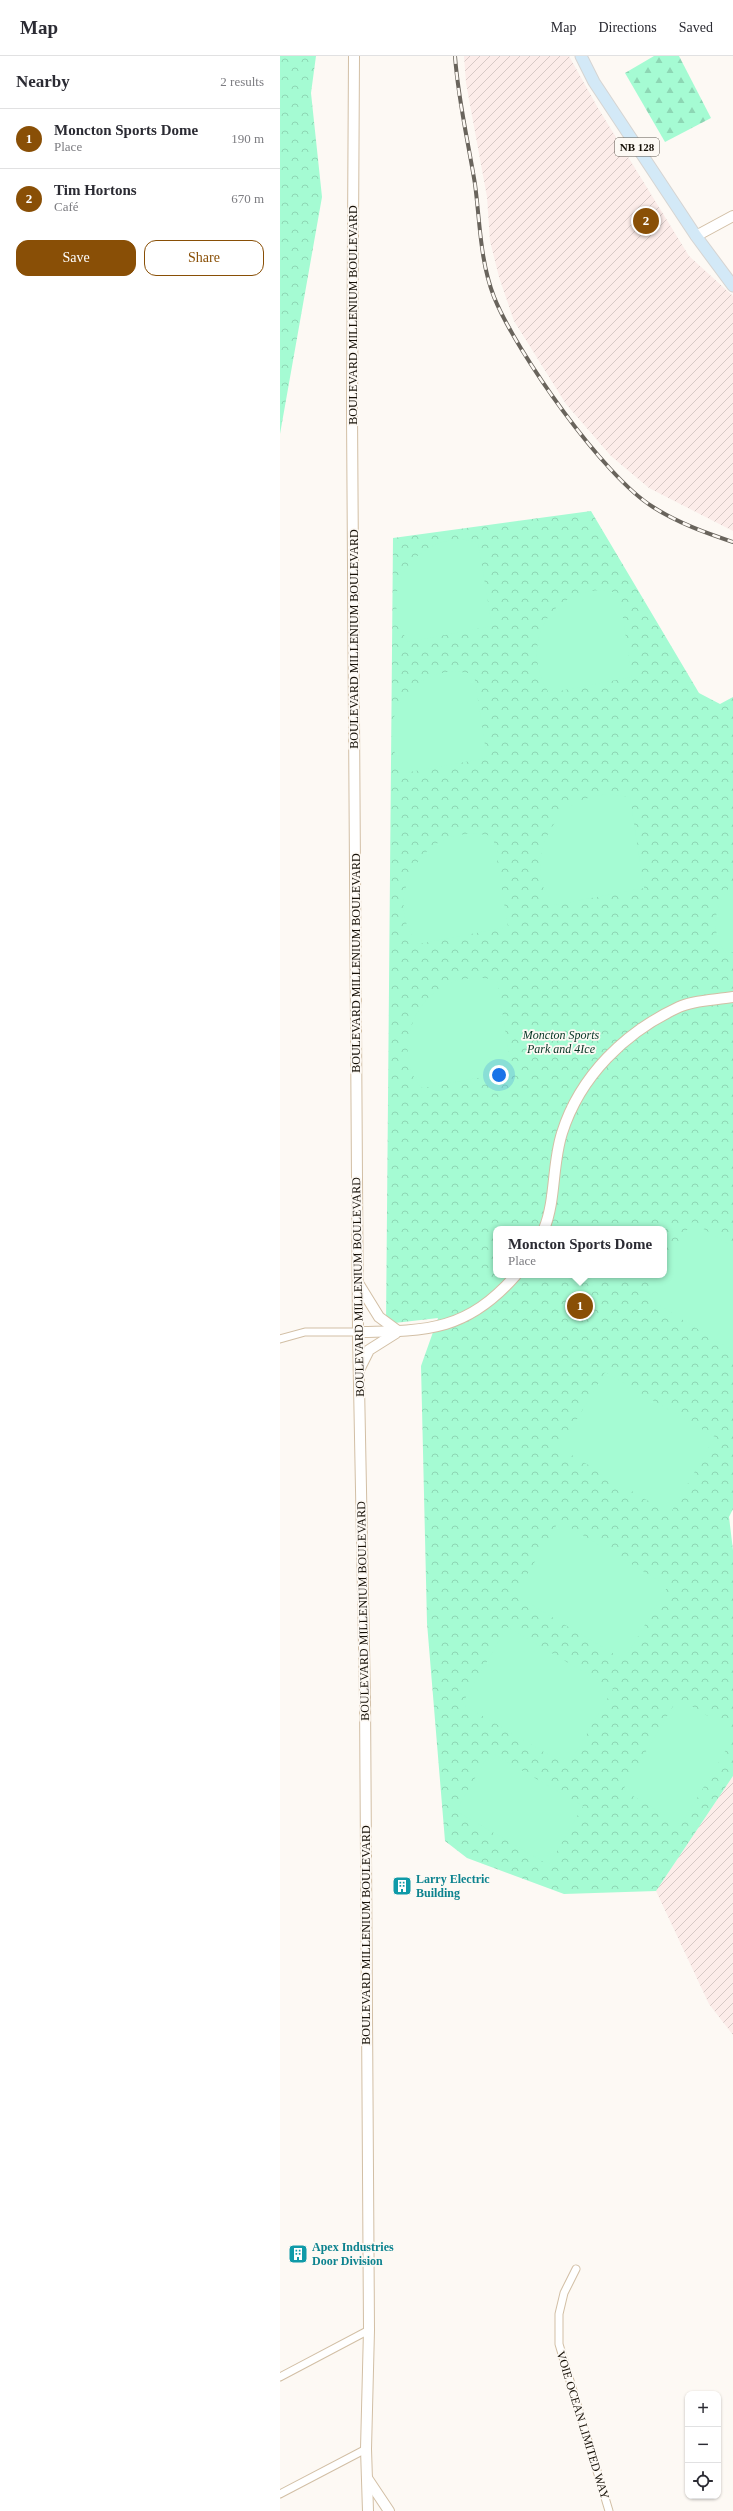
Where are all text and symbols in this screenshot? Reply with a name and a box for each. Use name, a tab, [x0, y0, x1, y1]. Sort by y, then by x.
text: Map	[20, 17, 58, 38]
text: Map	[551, 20, 576, 35]
text: Directions	[598, 20, 657, 35]
text: Saved	[679, 20, 713, 35]
text: Nearby	[16, 72, 70, 91]
text: 2 results	[220, 74, 264, 89]
text: Moncton Sports Dome	[54, 122, 198, 138]
text: 1	[26, 131, 32, 146]
text: 190 m	[231, 131, 264, 146]
road number: NB 128	[615, 138, 659, 156]
text: Place	[54, 139, 82, 154]
text: Tim Hortons	[54, 182, 137, 198]
text: 2	[26, 191, 32, 206]
text: 670 m	[231, 191, 264, 206]
text: Café	[54, 199, 79, 214]
street label: BOULEVARD MILLENIUM BOULEVARD	[346, 205, 360, 425]
pin: 2	[633, 206, 659, 236]
button: Save	[16, 240, 136, 276]
button: Share	[144, 240, 264, 276]
street label: BOULEVARD MILLENIUM BOULEVARD	[347, 529, 361, 749]
street label: BOULEVARD MILLENIUM BOULEVARD	[349, 853, 363, 1073]
park label: Moncton Sports Park and 4Ice	[522, 1028, 599, 1056]
your location	[489, 1065, 509, 1085]
street label: BOULEVARD MILLENIUM BOULEVARD	[349, 1177, 367, 1397]
popup	[493, 1226, 667, 1278]
text: Moncton Sports Dome	[508, 1236, 652, 1252]
text: Place	[508, 1253, 536, 1268]
pin: 1	[567, 1291, 593, 1321]
street label: BOULEVARD MILLENIUM BOULEVARD	[354, 1501, 372, 1721]
street label: BOULEVARD MILLENIUM BOULEVARD	[359, 1825, 373, 2045]
place label: Larry Electric Building	[416, 1872, 490, 1900]
building icon: Larry Electric Building	[391, 1875, 413, 1897]
place label: Apex Industries Door Division	[312, 2240, 394, 2268]
building icon: Apex Industries Door Division	[287, 2243, 309, 2265]
street label: VOIE OCEAN LIMITED WAY	[554, 2349, 612, 2501]
map controls	[685, 2391, 721, 2499]
button: +	[685, 2391, 721, 2427]
button: −	[685, 2427, 721, 2463]
button: locate	[685, 2463, 721, 2499]

